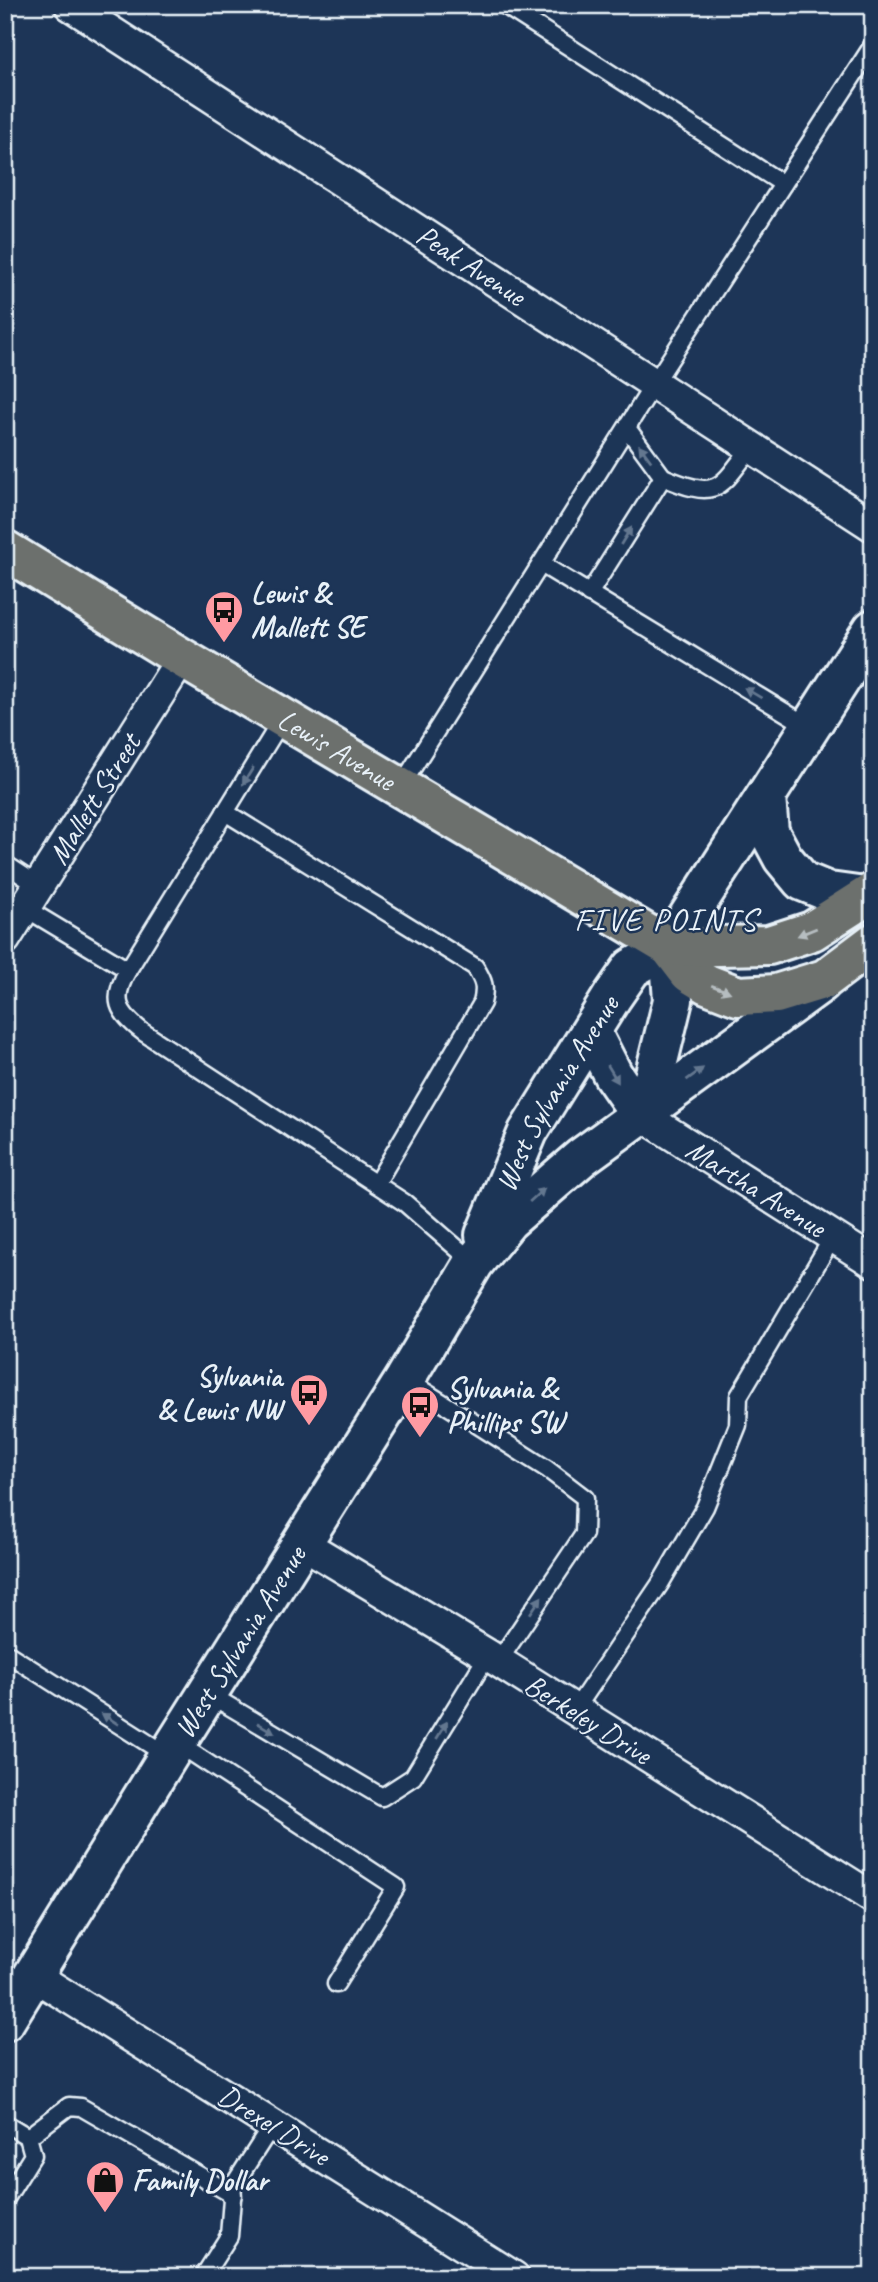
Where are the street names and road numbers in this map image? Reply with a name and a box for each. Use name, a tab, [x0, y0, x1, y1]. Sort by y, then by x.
street label: Peak Avenue	[409, 216, 535, 315]
street label: Lewis Avenue	[271, 700, 404, 800]
street label: Mallett Street	[39, 724, 151, 871]
street label: West Sylvania Avenue	[486, 987, 628, 1197]
street label: Martha Avenue	[679, 1130, 835, 1247]
street label: West Sylvania Avenue	[165, 1537, 316, 1745]
street label: Berkeley Drive	[517, 1665, 660, 1774]
street label: Drexel Drive	[211, 2076, 339, 2175]

